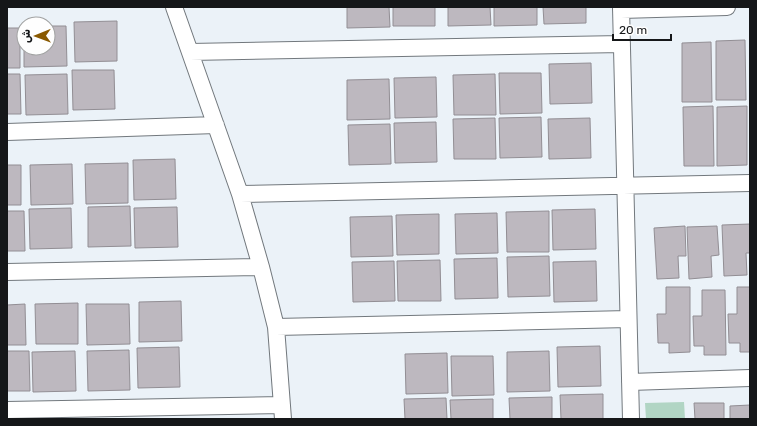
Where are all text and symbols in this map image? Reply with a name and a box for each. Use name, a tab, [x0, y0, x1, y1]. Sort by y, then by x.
north arrow	[16, 16, 56, 56]
scale bar	[613, 16, 671, 42]
text: 20 m	[619, 23, 647, 37]
text: ش	[20, 29, 33, 43]

